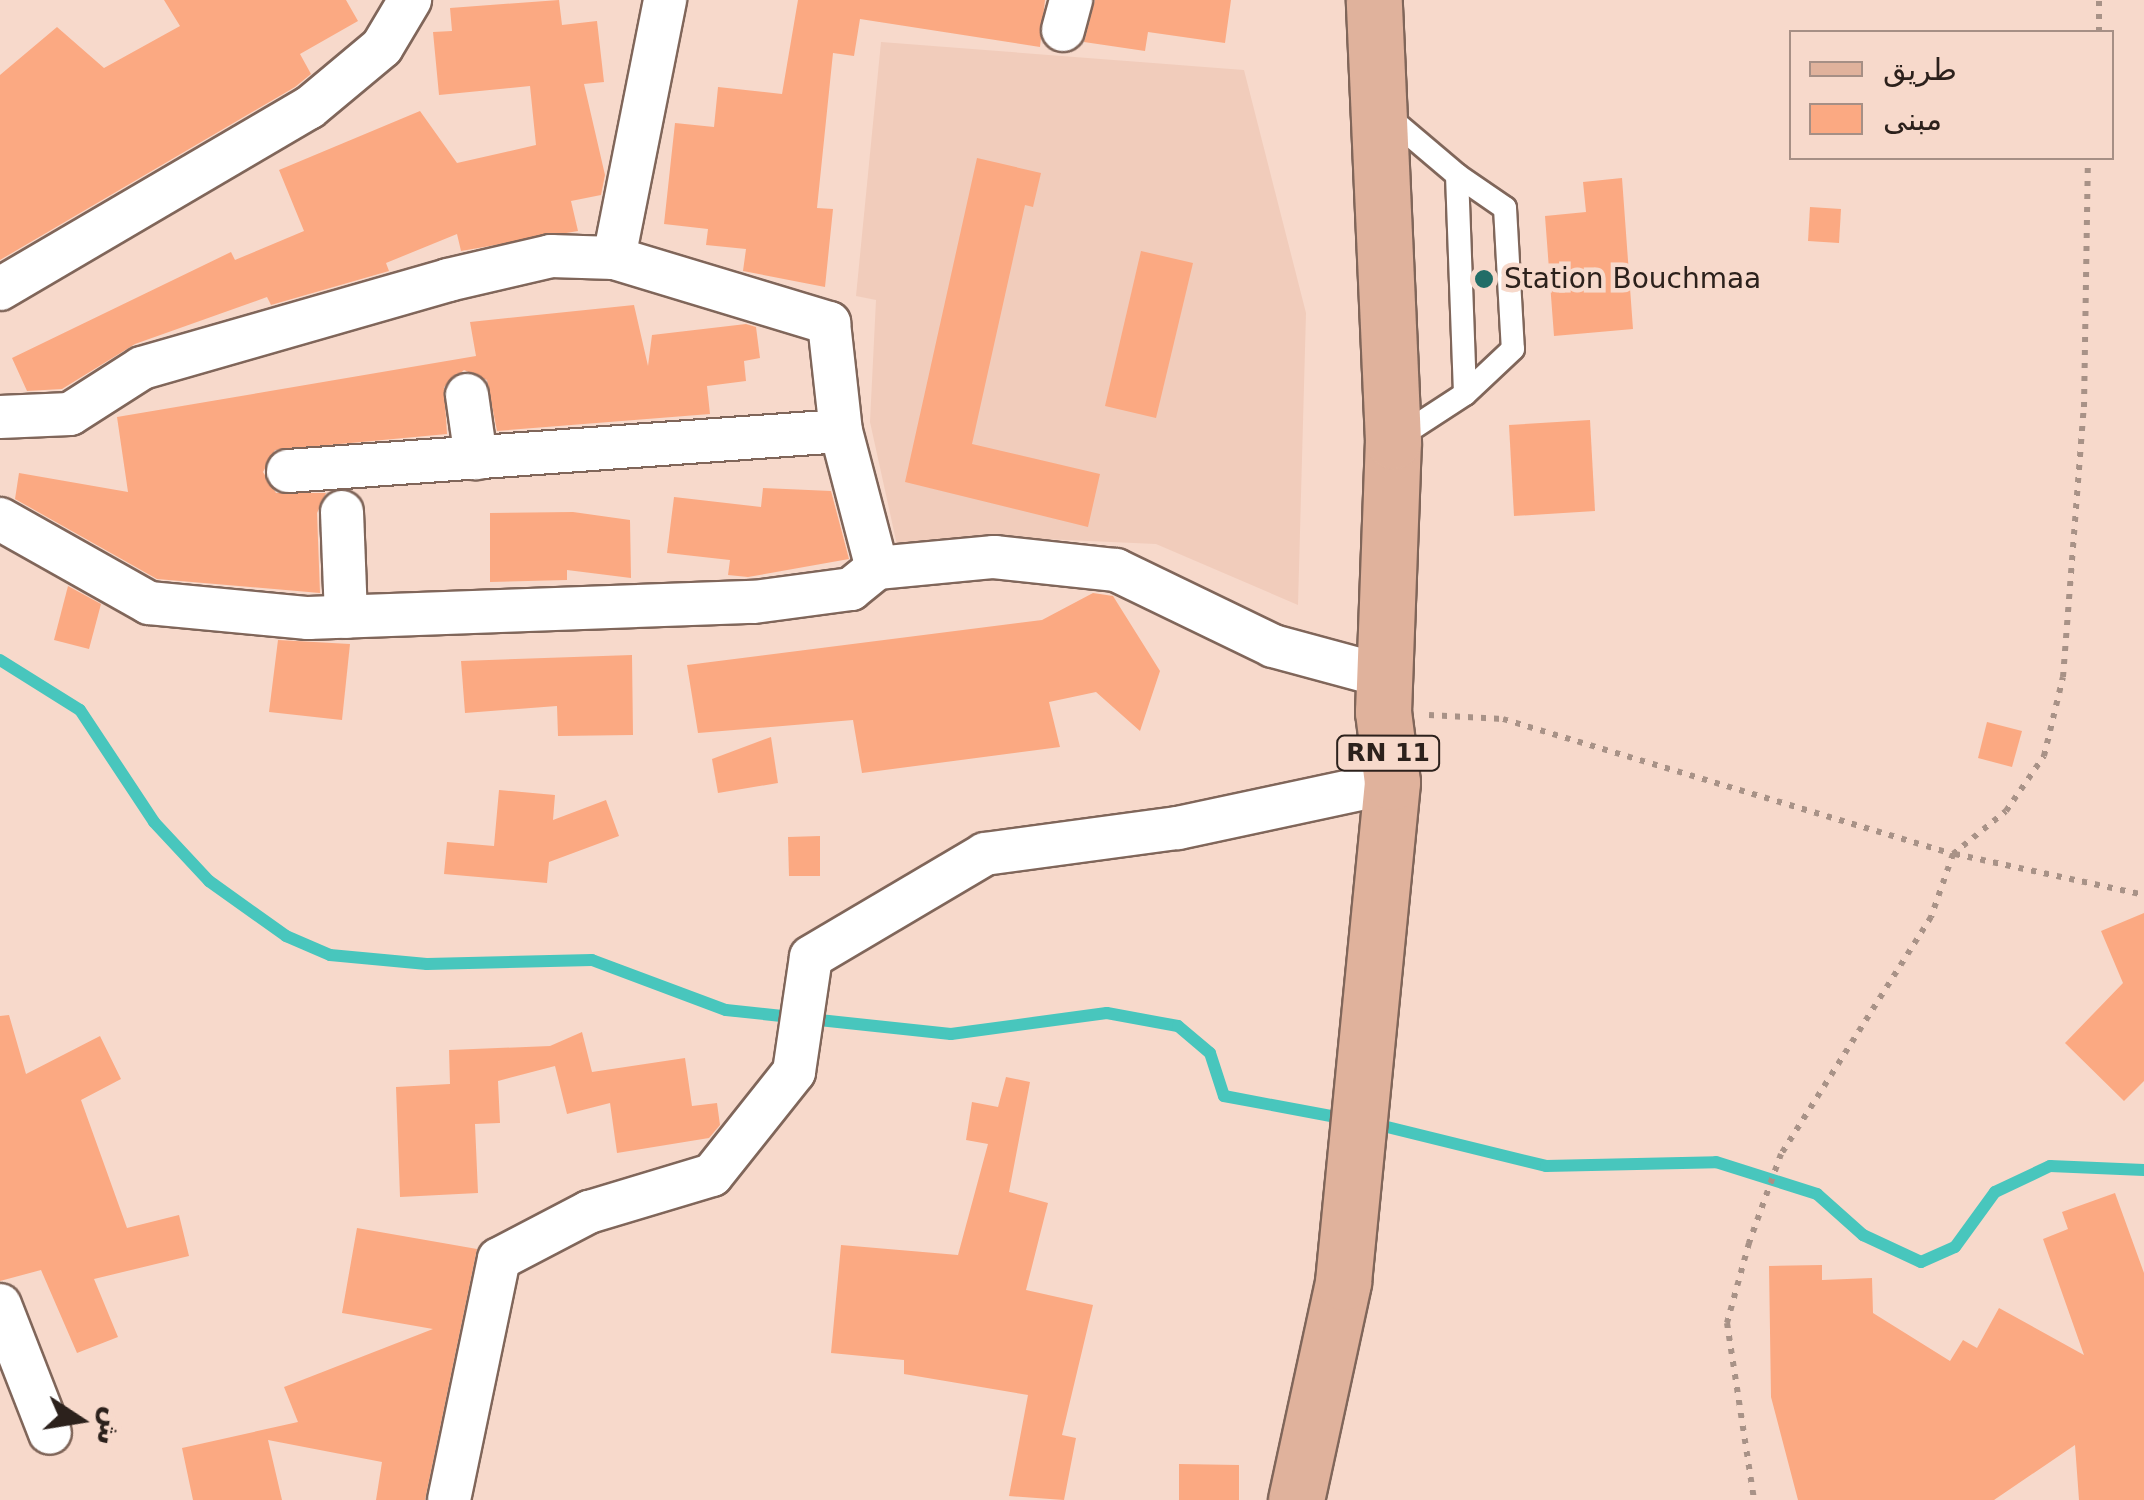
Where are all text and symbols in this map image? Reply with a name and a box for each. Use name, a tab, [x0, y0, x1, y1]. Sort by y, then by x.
legend	[1789, 30, 2114, 160]
text: طريق	[1883, 52, 1957, 87]
text: مبنى	[1883, 102, 1942, 137]
place label: Station Bouchmaa	[1504, 262, 1761, 296]
marker: Station Bouchmaa	[1473, 268, 1495, 290]
road number: RN 11	[1336, 733, 1440, 773]
north arrow	[30, 1370, 130, 1470]
text: ش	[90, 1404, 130, 1449]

